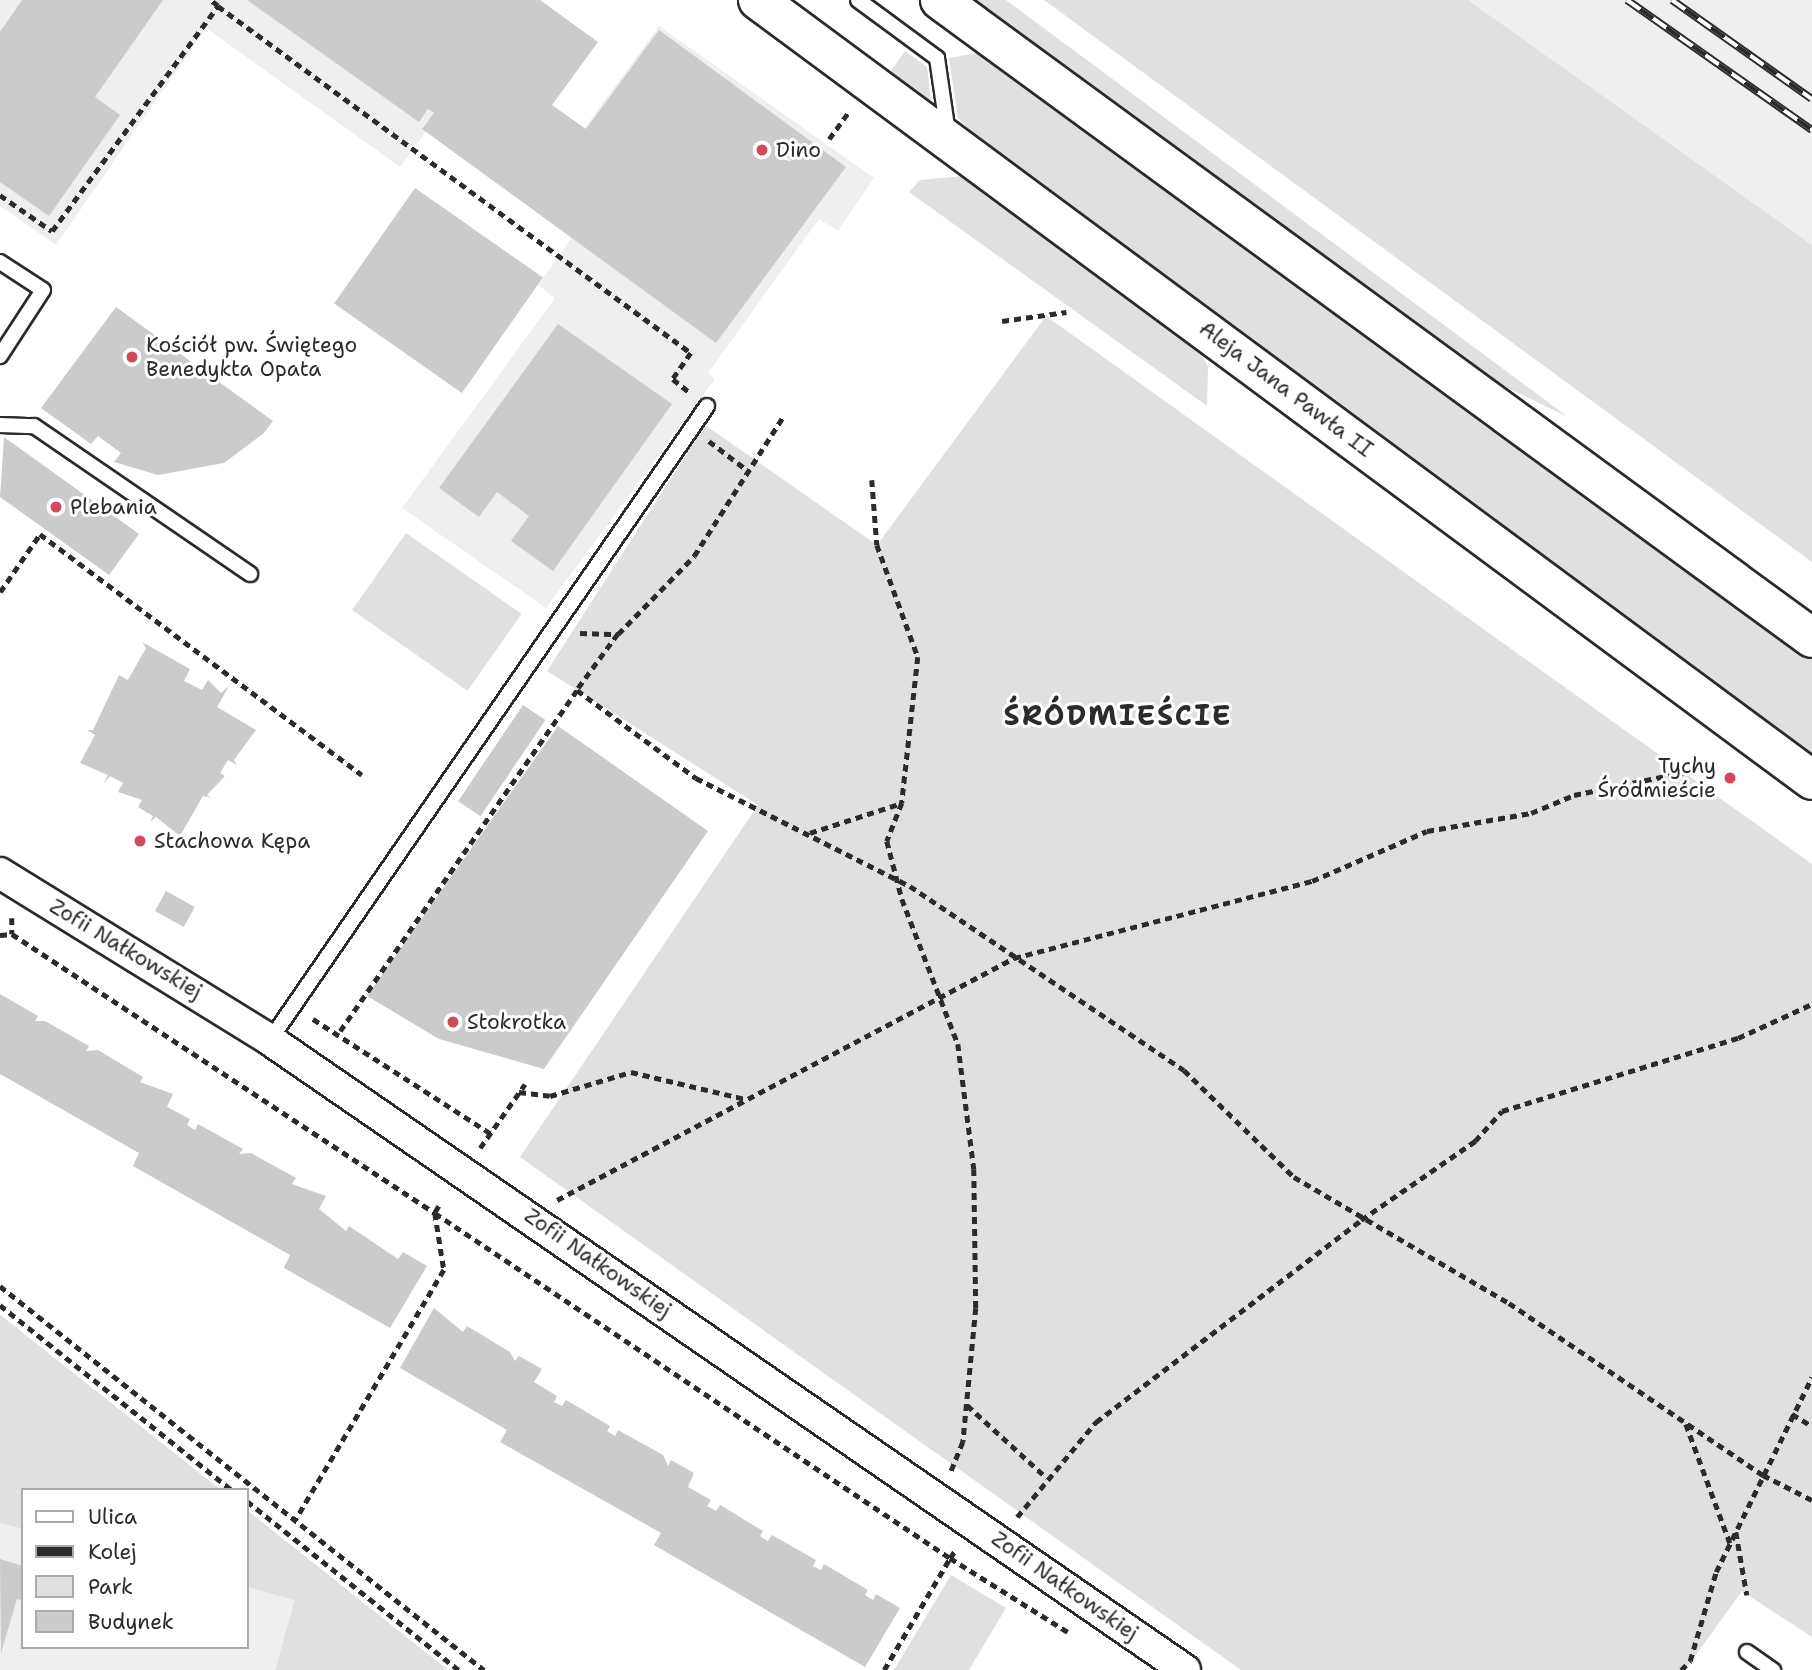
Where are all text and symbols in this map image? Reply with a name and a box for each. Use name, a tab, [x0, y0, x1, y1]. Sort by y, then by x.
place label: Dino	[776, 137, 821, 163]
marker: Dino	[754, 142, 770, 158]
street label: Aleja Jana Pawła II	[1194, 316, 1378, 462]
place label: Kościół pw. Świętego Benedykta Opata	[146, 332, 357, 382]
marker: Kościół pw. Świętego Benedykta Opata	[124, 349, 140, 365]
place label: Plebania	[70, 494, 157, 520]
marker: Plebania	[48, 499, 64, 515]
district label: ŚRÓDMIEŚCIE	[1005, 698, 1231, 732]
place label: Tychy Śródmieście	[1598, 753, 1716, 803]
marker: Tychy Śródmieście	[1722, 770, 1738, 786]
place label: Stachowa Kępa	[154, 828, 310, 854]
marker: Stachowa Kępa	[132, 833, 148, 849]
street label: Zofii Nałkowskiej	[45, 894, 207, 1004]
place label: Stokrotka	[467, 1009, 566, 1035]
marker: Stokrotka	[445, 1014, 461, 1030]
street label: Zofii Nałkowskiej	[520, 1203, 676, 1323]
legend	[21, 1488, 248, 1649]
text: Ulica	[88, 1503, 137, 1531]
street label: Zofii Nałkowskiej	[987, 1526, 1143, 1646]
text: Kolej	[88, 1538, 137, 1566]
text: Park	[88, 1573, 133, 1601]
text: Budynek	[88, 1608, 174, 1636]

